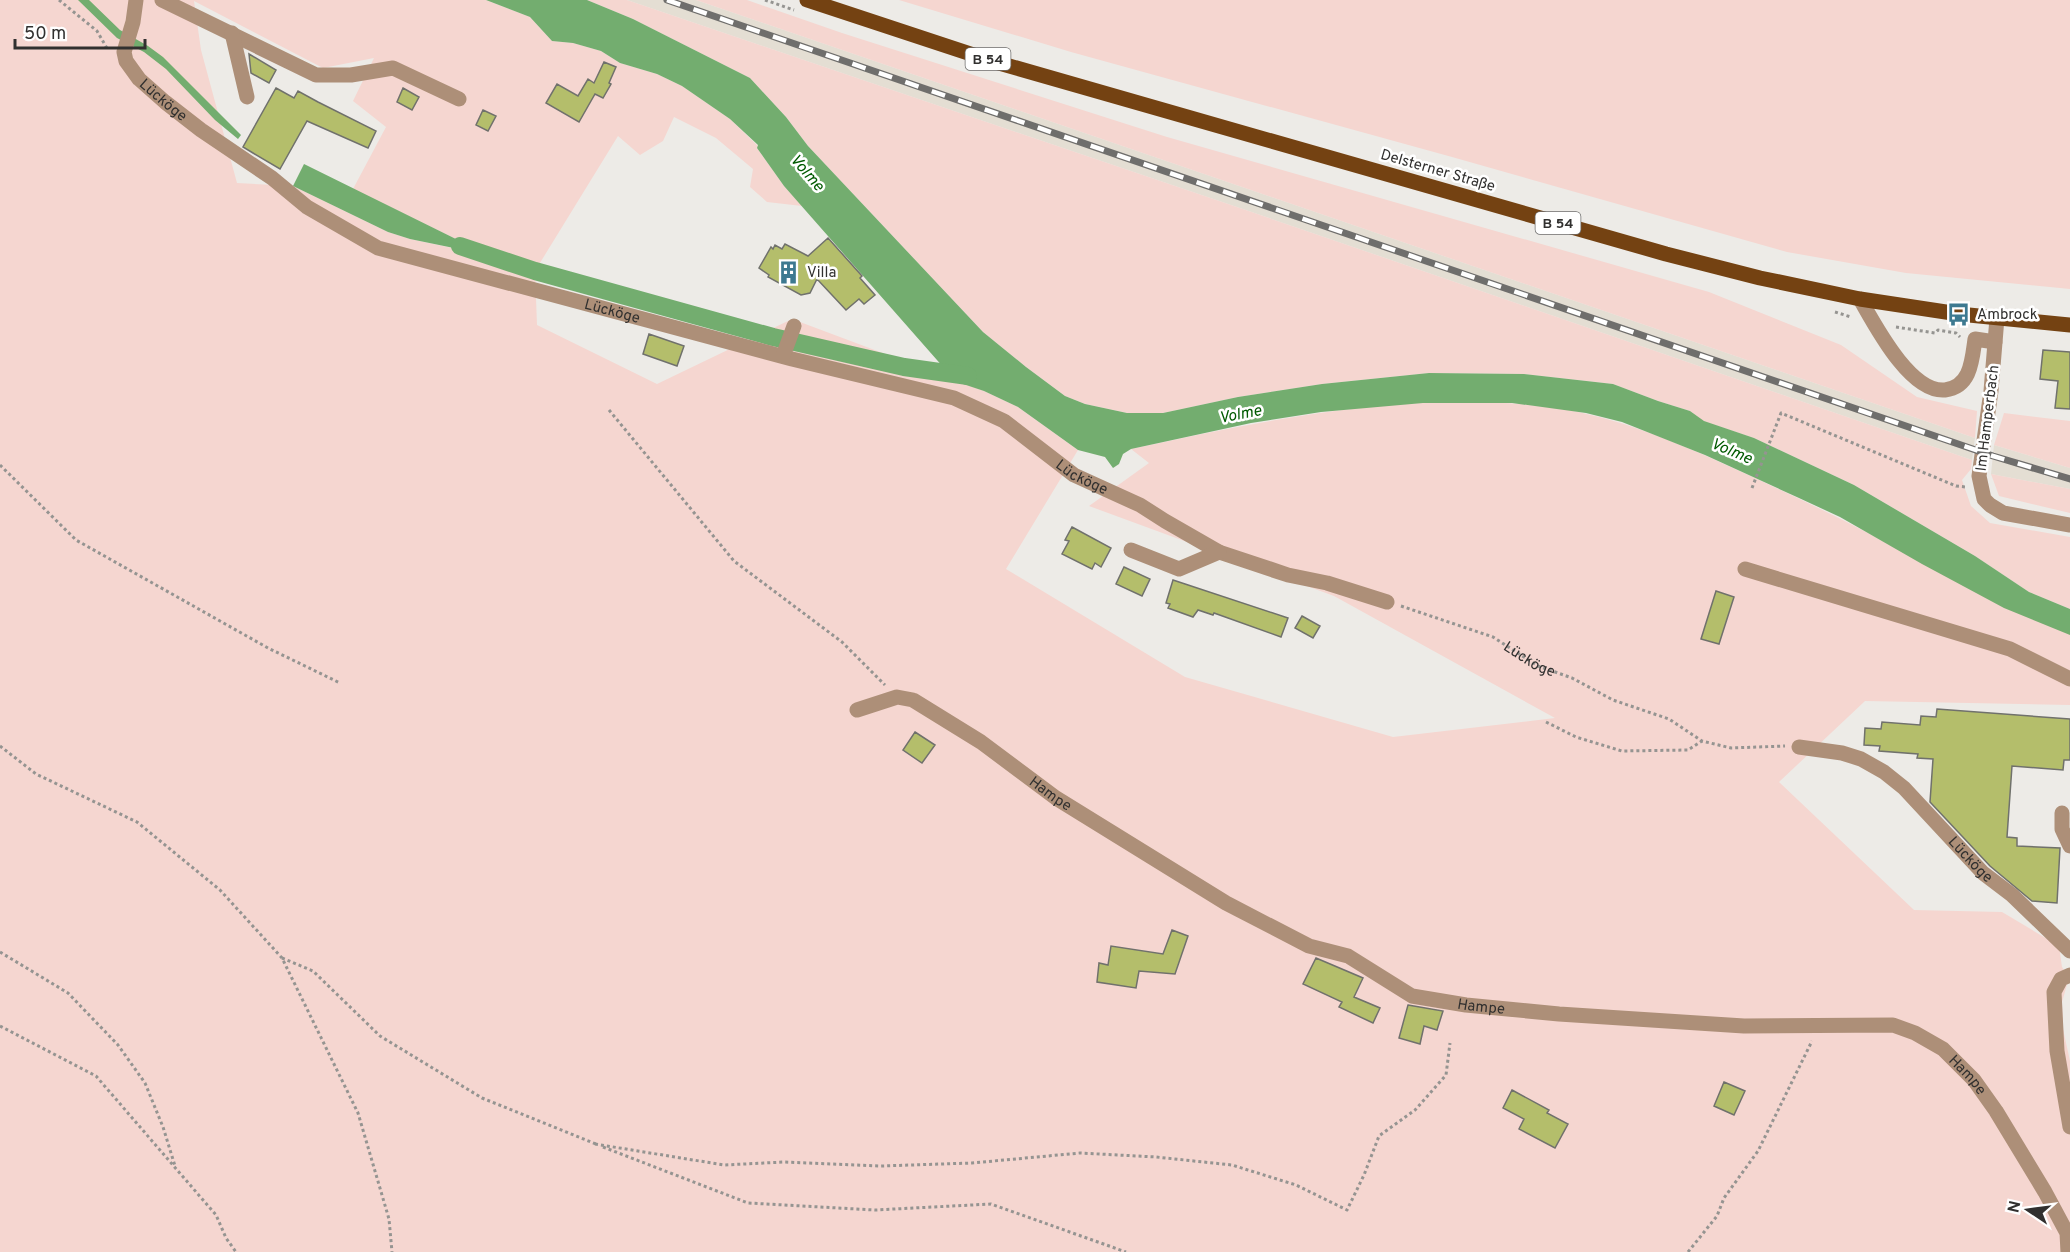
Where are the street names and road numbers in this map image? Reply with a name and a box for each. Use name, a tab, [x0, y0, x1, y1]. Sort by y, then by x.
road number: B 54	[966, 48, 1010, 70]
street label: Lücköge	[134, 75, 190, 127]
street label: Delsterner Straße	[1378, 146, 1497, 197]
road number: B 54	[1536, 212, 1580, 234]
street label: Lücköge	[582, 296, 642, 329]
street label: Im Hamperbach	[1973, 364, 2004, 472]
street label: Lücköge	[1051, 456, 1110, 500]
street label: Lücköge	[1499, 638, 1557, 682]
street label: Hampe	[1025, 773, 1075, 816]
street label: Lücköge	[1943, 833, 1996, 888]
street label: Hampe	[1456, 996, 1506, 1020]
street label: Hampe	[1944, 1052, 1990, 1099]

